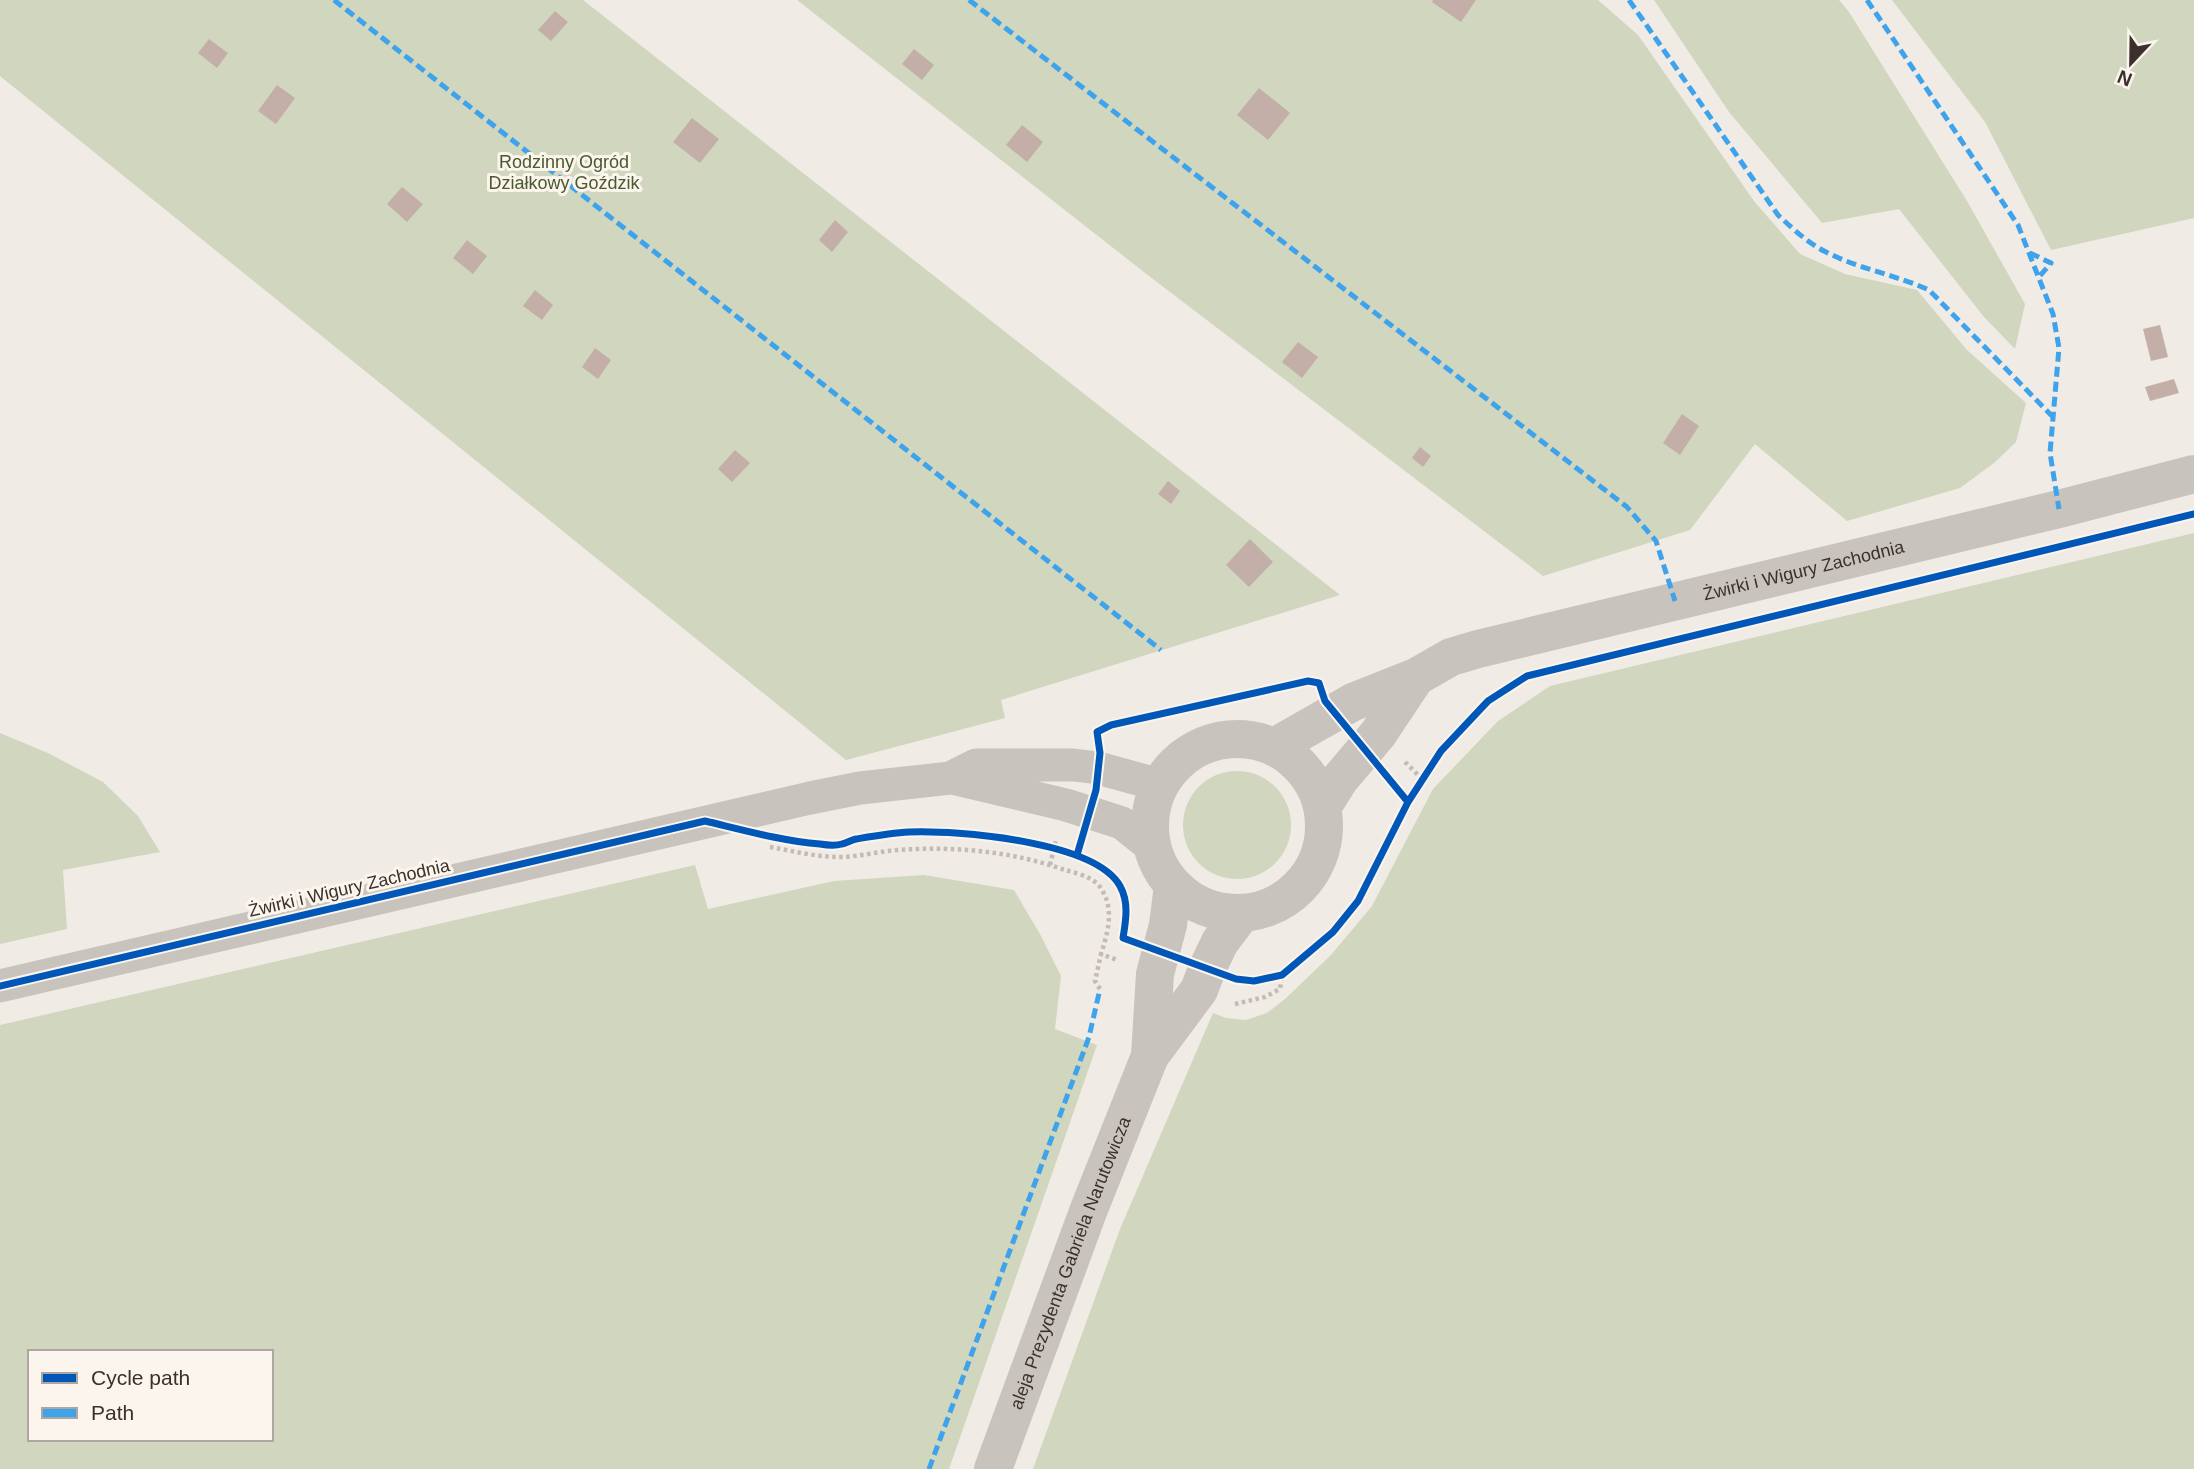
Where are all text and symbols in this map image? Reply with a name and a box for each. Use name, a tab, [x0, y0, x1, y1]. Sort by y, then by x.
north arrow	[2096, 28, 2166, 98]
text: N	[2115, 66, 2135, 91]
park label: Rodzinny Ogród Działkowy Goździk	[488, 152, 641, 193]
street label: Żwirki i Wigury Zachodnia	[1701, 536, 1907, 604]
street label: Żwirki i Wigury Zachodnia	[246, 855, 453, 921]
street label: aleja Prezydenta Gabriela Narutowicza	[1006, 1113, 1135, 1412]
legend	[28, 1350, 273, 1441]
text: Cycle path	[91, 1366, 190, 1389]
text: Path	[91, 1401, 134, 1424]

